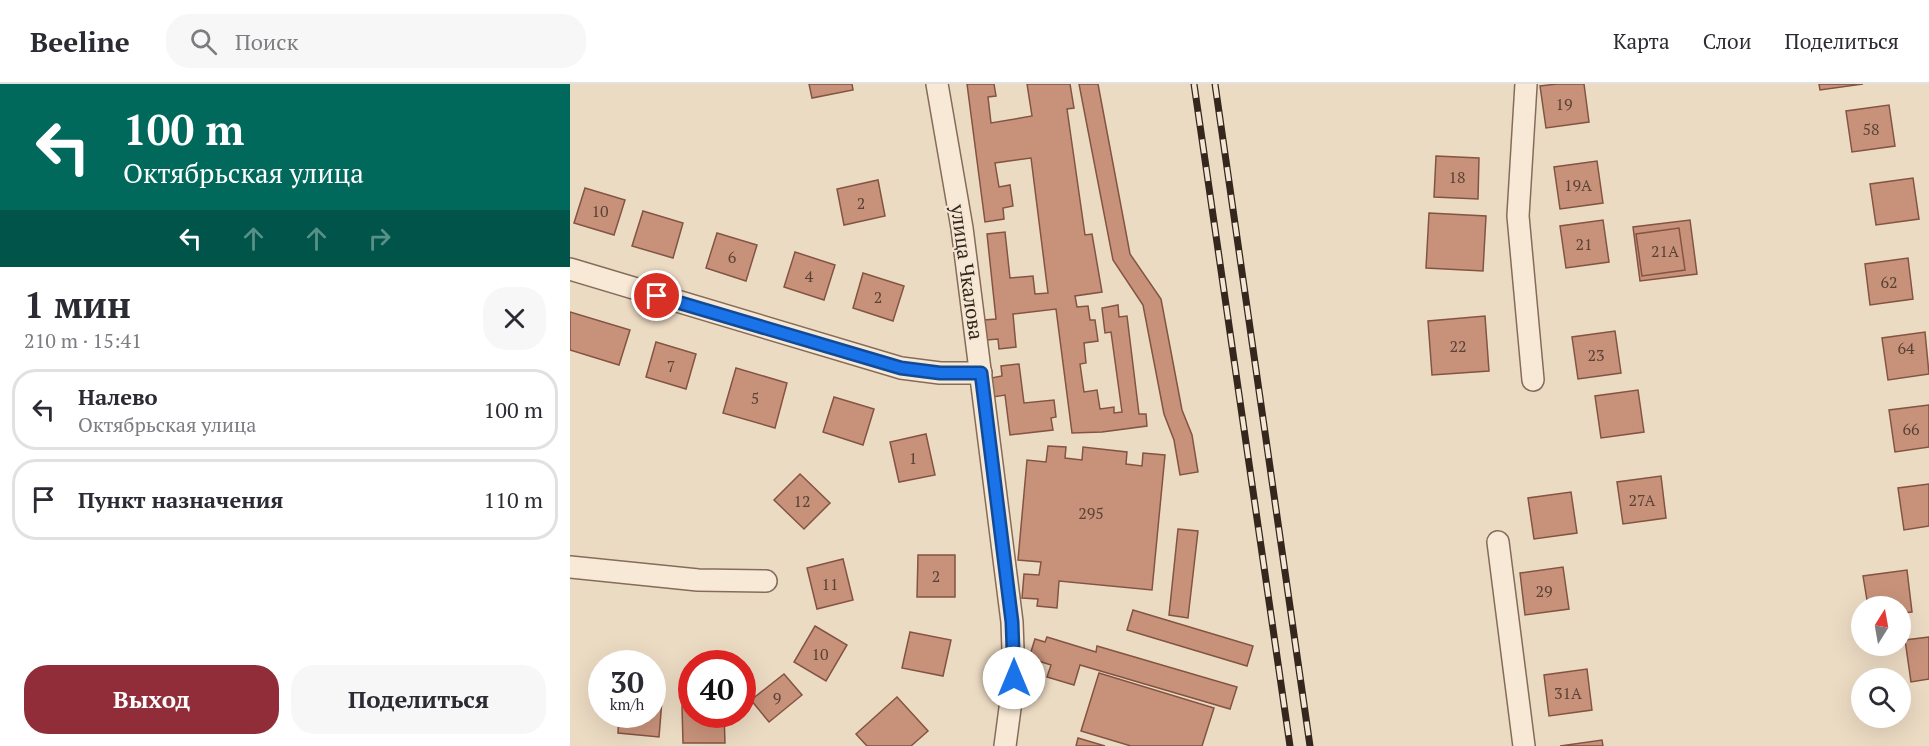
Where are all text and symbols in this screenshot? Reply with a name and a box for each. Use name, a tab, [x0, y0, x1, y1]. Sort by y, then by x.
search box	[166, 14, 586, 68]
text: Beeline	[30, 23, 130, 60]
icon: search	[187, 25, 220, 58]
text: Поиск	[235, 27, 299, 56]
text: Карта	[1613, 27, 1670, 55]
text: Слои	[1703, 27, 1752, 55]
text: Поделиться	[1785, 27, 1899, 55]
house number: 19	[1555, 93, 1573, 115]
text: 100 m	[123, 101, 244, 157]
icon: left	[24, 108, 102, 186]
house number: 58	[1862, 118, 1880, 140]
text: Октябрьская улица	[123, 155, 364, 191]
house number: 18	[1448, 166, 1466, 188]
house number: 19А	[1564, 174, 1592, 196]
house number: 2	[857, 192, 865, 214]
house number: 10	[591, 200, 609, 222]
street label: улица Чкалова	[945, 202, 990, 341]
icon: left	[174, 222, 207, 255]
icon: ahead	[237, 222, 270, 255]
icon: ahead	[300, 222, 333, 255]
icon: right	[363, 222, 396, 255]
house number: 21	[1575, 233, 1593, 255]
house number: 21А	[1651, 240, 1679, 262]
house number: 6	[728, 246, 737, 268]
house number: 4	[805, 265, 814, 287]
pin	[631, 270, 682, 321]
house number: 62	[1880, 271, 1898, 293]
icon: arrive	[640, 279, 673, 312]
text: 1 мин	[24, 281, 131, 328]
house number: 2	[874, 286, 882, 308]
button: close	[483, 287, 546, 350]
text: 210 m · 15:41	[24, 327, 142, 354]
house number: 22	[1449, 335, 1467, 357]
house number: 64	[1897, 337, 1915, 359]
house number: 23	[1587, 344, 1605, 366]
house number: 7	[667, 355, 675, 377]
text: Налево	[78, 382, 158, 411]
house number: 5	[751, 387, 759, 409]
icon: left	[27, 393, 60, 426]
text: 100 m	[483, 395, 543, 424]
text: Октябрьская улица	[78, 411, 256, 438]
house number: 66	[1902, 418, 1920, 440]
house number: 1	[909, 447, 917, 469]
icon: arrive	[27, 483, 60, 516]
text: Пункт назначения	[78, 485, 283, 514]
text: 110 m	[483, 485, 543, 514]
house number: 27А	[1629, 489, 1655, 511]
house number: 12	[793, 490, 811, 512]
house number: 295	[1078, 502, 1104, 524]
house number: 2	[932, 565, 940, 587]
house number: 11	[821, 573, 839, 595]
house number: 29	[1535, 580, 1553, 602]
north arrow	[1851, 596, 1911, 656]
map controls	[1851, 596, 1911, 728]
house number: 10	[811, 643, 829, 665]
position arrow	[982, 646, 1046, 710]
speed limit sign: 40	[678, 650, 756, 728]
text: 30	[610, 662, 644, 702]
button: Выход	[24, 665, 279, 734]
button: Поделиться	[291, 665, 546, 734]
button: search	[1851, 668, 1911, 728]
house number: 31А	[1554, 682, 1582, 704]
house number: 9	[773, 687, 781, 709]
text: km/h	[610, 694, 644, 714]

